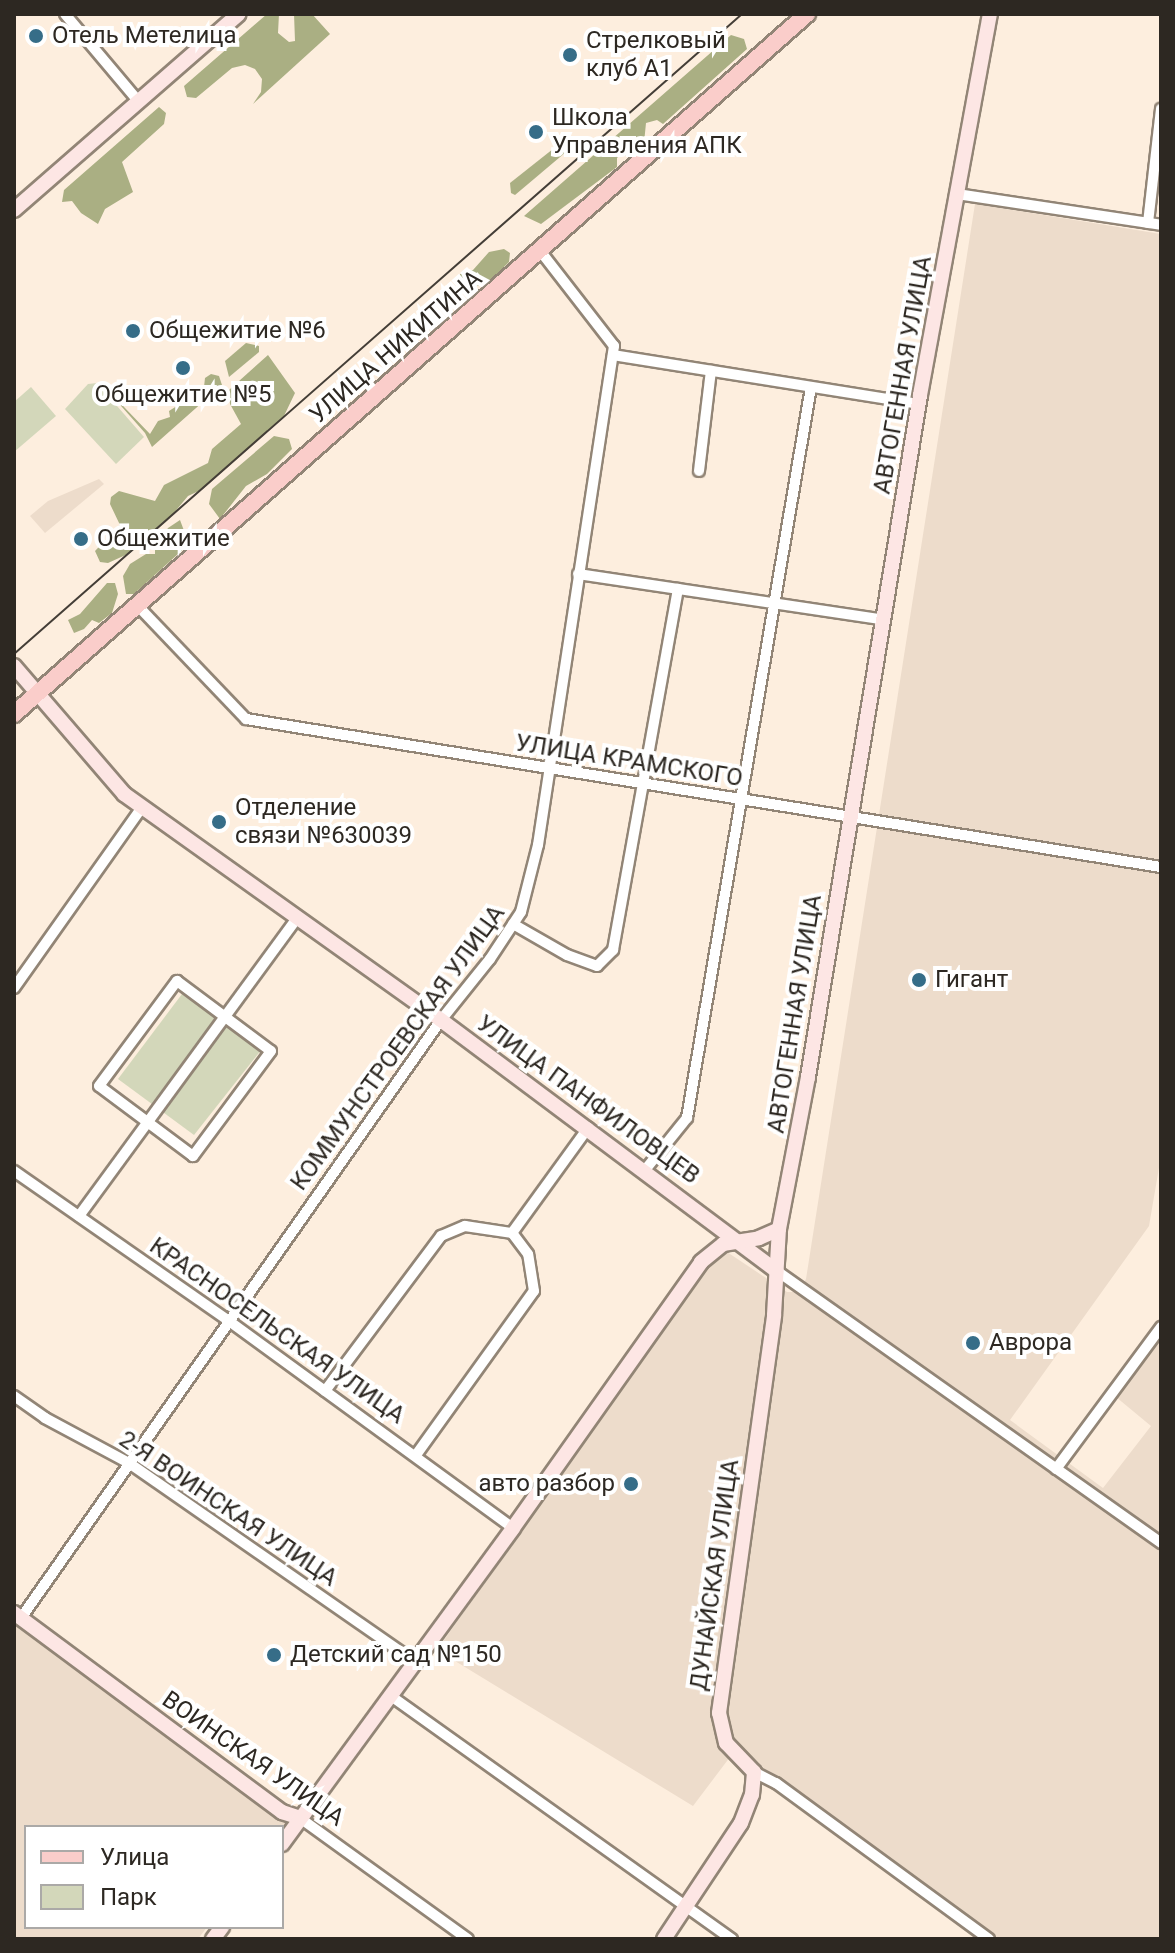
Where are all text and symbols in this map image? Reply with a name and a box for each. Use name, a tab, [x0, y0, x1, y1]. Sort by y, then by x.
place label: Отель Метелица	[52, 22, 237, 50]
marker: Отель Метелица	[27, 27, 45, 45]
place label: Стрелковый клуб А1	[586, 27, 726, 83]
marker: Стрелковый клуб А1	[561, 46, 579, 64]
place label: Школа Управления АПК	[552, 104, 742, 160]
marker: Школа Управления АПК	[527, 123, 545, 141]
street label: АВТОГЕННАЯ УЛИЦА	[868, 254, 938, 496]
street label: УЛИЦА НИКИТИНА	[304, 264, 488, 430]
place label: Общежитие №6	[149, 317, 326, 345]
marker: Общежитие №6	[124, 322, 142, 340]
marker: Общежитие №5	[174, 359, 192, 377]
place label: Общежитие №5	[95, 381, 271, 409]
place label: Общежитие	[97, 525, 230, 553]
marker: Общежитие	[72, 530, 90, 548]
street label: УЛИЦА КРАМСКОГО	[513, 729, 745, 793]
place label: Отделение связи №630039	[235, 794, 412, 850]
marker: Отделение связи №630039	[210, 813, 228, 831]
street label: АВТОГЕННАЯ УЛИЦА	[762, 893, 828, 1135]
street label: КОММУНСТРОЕВСКАЯ УЛИЦА	[285, 900, 511, 1196]
place label: Гигант	[935, 966, 1008, 994]
marker: Гигант	[910, 971, 928, 989]
street label: УЛИЦА ПАНФИЛОВЦЕВ	[471, 1009, 705, 1191]
street label: КРАСНОСЕЛЬСКАЯ УЛИЦА	[144, 1232, 410, 1430]
place label: Аврора	[989, 1329, 1072, 1357]
marker: Аврора	[964, 1334, 982, 1352]
street label: 2-Я ВОИНСКАЯ УЛИЦА	[113, 1425, 343, 1593]
street label: ДУНАЙСКАЯ УЛИЦА	[685, 1458, 745, 1692]
place label: авто разбор	[479, 1470, 615, 1498]
marker: авто разбор	[622, 1475, 640, 1493]
place label: Детский сад №150	[290, 1641, 502, 1669]
marker: Детский сад №150	[265, 1646, 283, 1664]
street label: ВОИНСКАЯ УЛИЦА	[156, 1685, 350, 1833]
legend	[24, 1825, 284, 1929]
text: Улица	[100, 1843, 169, 1871]
text: Парк	[100, 1883, 157, 1911]

